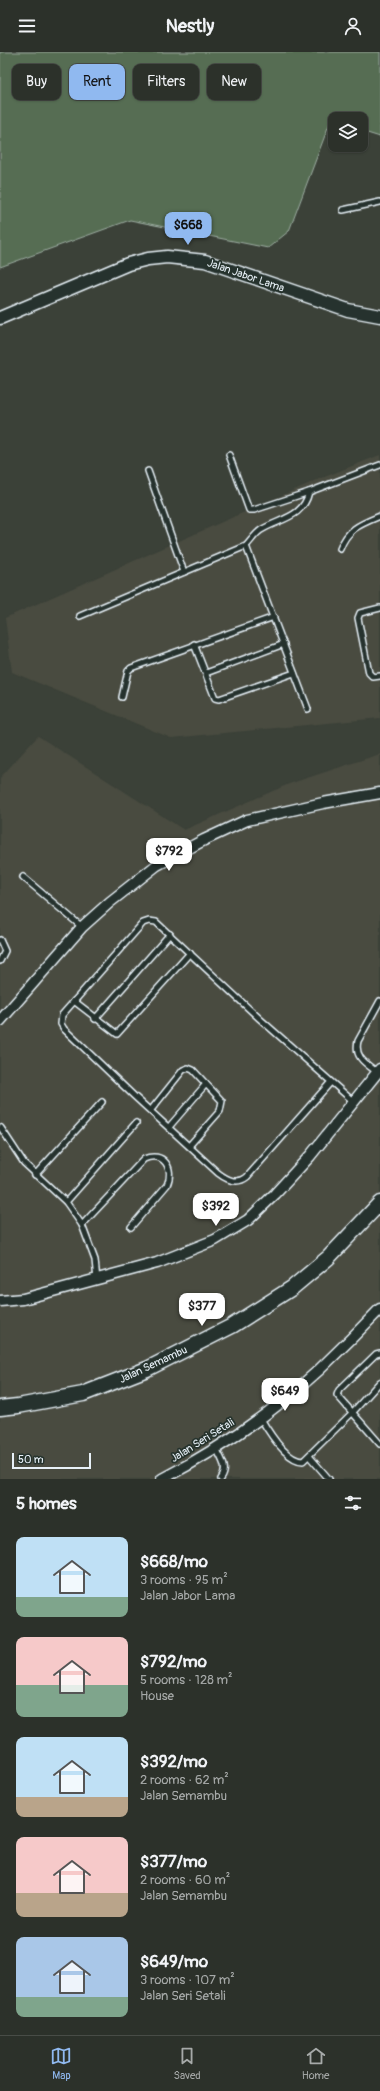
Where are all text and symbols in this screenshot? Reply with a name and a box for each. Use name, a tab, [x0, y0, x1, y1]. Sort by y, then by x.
icon: menu	[16, 15, 38, 37]
text: Nestly	[166, 15, 214, 38]
icon: person	[342, 15, 364, 37]
chip: Buy	[12, 64, 61, 100]
chip: Rent	[69, 64, 125, 100]
chip: Filters	[133, 64, 199, 100]
chip: New	[207, 64, 261, 100]
map controls	[328, 112, 368, 152]
button: layers	[328, 112, 368, 152]
pin: $668	[164, 212, 212, 246]
text: $668	[174, 217, 202, 233]
street label: Jalan Jabor Lama	[206, 256, 286, 295]
pin: $792	[145, 838, 193, 872]
text: $792	[155, 843, 183, 859]
pin: $392	[192, 1193, 240, 1227]
text: $392	[202, 1198, 230, 1214]
pin: $377	[178, 1293, 226, 1327]
text: $377	[188, 1298, 216, 1314]
street label: Jalan Semambu	[117, 1343, 189, 1386]
pin: $649	[261, 1378, 309, 1412]
text: $649	[271, 1383, 299, 1399]
street label: Jalan Seri Setali	[168, 1416, 236, 1465]
scale bar	[12, 1451, 91, 1470]
text: 50 m	[18, 1453, 44, 1466]
icon: filters	[342, 1492, 364, 1514]
text: 5 homes	[16, 1493, 77, 1514]
text: $668/mo	[140, 1551, 208, 1572]
icon: home	[48, 1553, 96, 1601]
text: 3 rooms · 95 m²	[140, 1572, 228, 1588]
text: Jalan Jabor Lama	[140, 1588, 235, 1604]
text: $792/mo	[140, 1651, 207, 1672]
icon: home	[48, 1653, 96, 1701]
text: 5 rooms · 128 m²	[140, 1672, 233, 1688]
text: House	[140, 1688, 174, 1704]
text: $392/mo	[140, 1751, 207, 1772]
icon: home	[48, 1753, 96, 1801]
text: 2 rooms · 62 m²	[140, 1772, 229, 1788]
text: Jalan Semambu	[140, 1788, 227, 1804]
text: $377/mo	[140, 1851, 207, 1872]
icon: home	[48, 1853, 96, 1901]
text: 2 rooms · 60 m²	[140, 1872, 230, 1888]
text: Jalan Semambu	[140, 1888, 227, 1904]
text: $649/mo	[140, 1951, 208, 1972]
icon: home	[48, 1953, 96, 2001]
text: 3 rooms · 107 m²	[140, 1972, 235, 1988]
text: Jalan Seri Setali	[140, 1988, 226, 2004]
tab: Map	[50, 2045, 72, 2082]
tab: Saved	[173, 2045, 201, 2082]
tab: Home	[302, 2045, 329, 2082]

